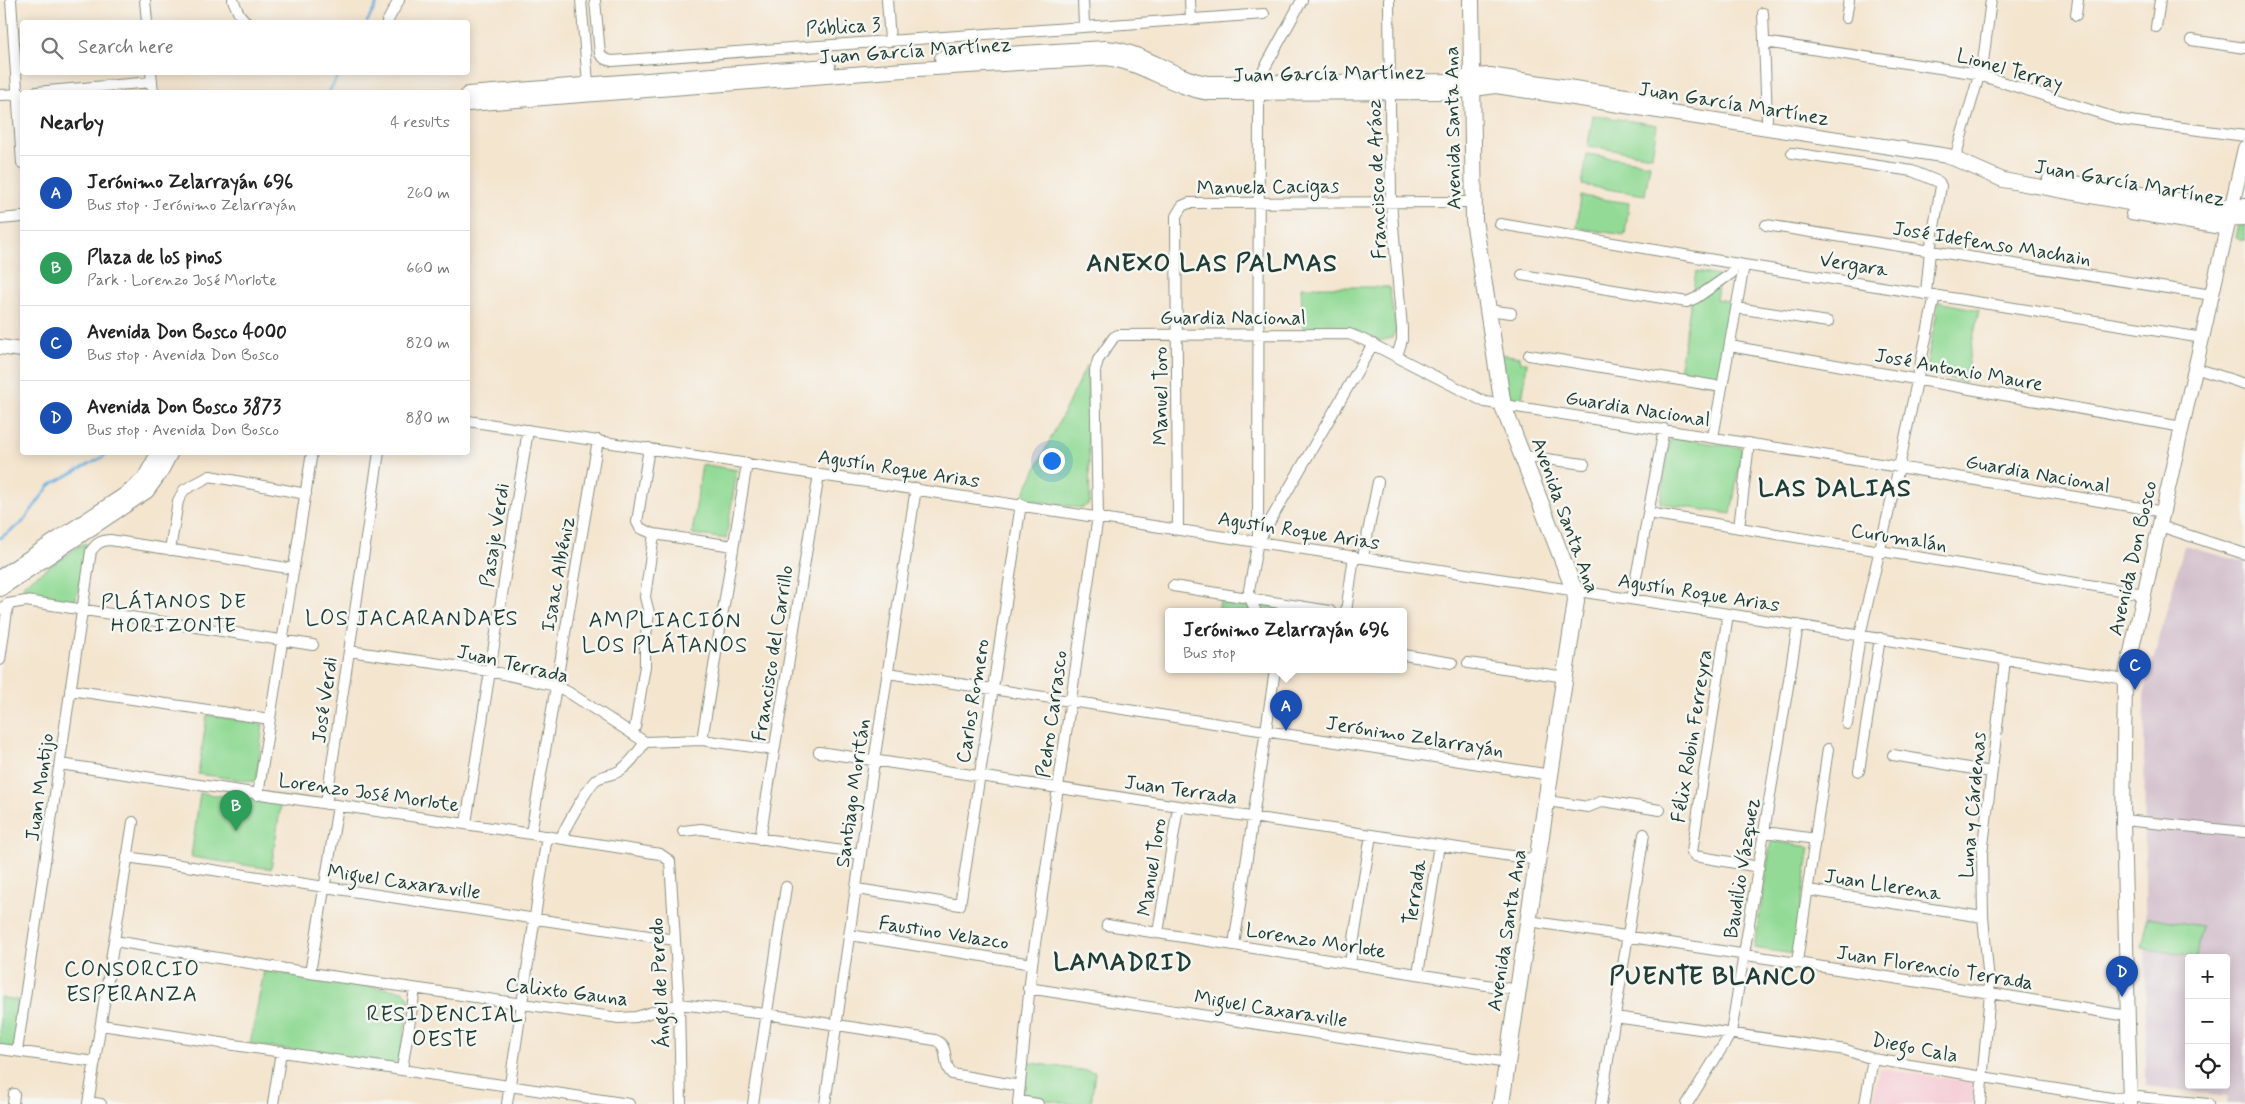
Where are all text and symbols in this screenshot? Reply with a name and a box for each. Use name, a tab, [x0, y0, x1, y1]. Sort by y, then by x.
street label: Pública 3	[805, 11, 882, 44]
search box	[20, 20, 470, 75]
street label: Juan García Martínez	[818, 31, 1012, 72]
icon: search	[38, 34, 66, 62]
text: Search here	[78, 35, 174, 60]
street label: Lionel Terray	[1953, 42, 2066, 98]
street label: Avenida Santa Ana	[1439, 46, 1468, 210]
street label: Juan García Martínez	[1232, 59, 1426, 90]
street label: Juan García Martínez	[1636, 76, 1831, 133]
street label: Francisco de Aráoz	[1361, 98, 1394, 260]
text: Nearby	[40, 109, 104, 137]
text: 4 results	[390, 112, 450, 133]
street label: Juan García Martínez	[2032, 153, 2227, 214]
text: Jerónimo Zelarrayán 696	[87, 170, 293, 195]
street label: Manuela Cacigas	[1197, 173, 1340, 203]
text: A	[51, 183, 61, 204]
text: 260 m	[407, 183, 450, 204]
text: Bus stop · Jerónimo Zelarrayán	[87, 195, 296, 216]
street label: José Idefenso Machain	[1891, 215, 2093, 273]
text: Plaza de los pinos	[87, 245, 222, 270]
street label: Vergara	[1817, 247, 1891, 285]
district label: ANEXO LAS PALMAS	[1086, 248, 1338, 281]
text: B	[51, 258, 61, 279]
text: 660 m	[406, 258, 450, 279]
text: Park · Lorenzo José Morlote	[87, 270, 277, 291]
street label: Guardia Nacional	[1160, 305, 1306, 332]
text: Avenida Don Bosco 4000	[87, 320, 287, 345]
text: C	[50, 333, 62, 354]
text: 820 m	[406, 333, 450, 354]
street label: José Antonio Maure	[1873, 342, 2045, 399]
text: Bus stop · Avenida Don Bosco	[87, 345, 279, 366]
street label: Manuel Toro	[1148, 346, 1175, 445]
street label: Guardia Nacional	[1564, 385, 1712, 434]
text: Avenida Don Bosco 3873	[87, 395, 281, 420]
text: D	[50, 408, 62, 429]
text: 880 m	[406, 408, 450, 429]
text: Bus stop · Avenida Don Bosco	[87, 420, 279, 441]
street label: Avenida Santa Ana	[1524, 434, 1605, 597]
street label: Agustín Roque Arias	[816, 443, 982, 496]
your location	[1039, 448, 1065, 474]
street label: Guardia Nacional	[1963, 449, 2112, 500]
district label: LAS DALIAS	[1758, 473, 1912, 506]
street label: Avenida Don Bosco	[2102, 478, 2164, 639]
street label: Pasaje Verdi	[474, 481, 517, 589]
street label: Agustín Roque Arias	[1216, 505, 1382, 558]
street label: Isaac Albéniz	[535, 514, 582, 634]
street label: Curumalán	[1849, 518, 1949, 559]
street label: Francisco del Carrillo	[746, 563, 801, 743]
street label: Agustín Roque Arias	[1616, 567, 1782, 620]
district label: PLÁTANOS DE HORIZONTE	[101, 588, 247, 640]
district label: LOS JACARANDAES	[305, 605, 519, 633]
district label: AMPLIACIÓN LOS PLÁTANOS	[582, 607, 748, 660]
popup	[1165, 608, 1407, 673]
text: Jerónimo Zelarrayán 696	[1183, 618, 1389, 643]
street label: Carlos Romero	[950, 637, 997, 765]
street label: Juan Terrada	[454, 639, 571, 690]
text: Bus stop	[1183, 643, 1236, 664]
street label: Félix Robin Ferreyra	[1665, 648, 1720, 825]
street label: Pedro Carrasco	[1030, 649, 1075, 780]
pin: C	[2119, 649, 2151, 690]
street label: José Verdi	[306, 655, 345, 745]
pin: A	[1270, 690, 1302, 731]
street label: Jerónimo Zelarrayán	[1324, 710, 1506, 765]
street label: Santiago Moritán	[830, 717, 877, 869]
street label: Juan Montijo	[20, 731, 61, 843]
street label: Luna y Cárdenas	[1954, 731, 1993, 880]
street label: Lorenzo José Morlote	[277, 767, 461, 820]
street label: Juan Terrada	[1123, 769, 1239, 812]
pin: B	[220, 790, 252, 831]
street label: Baudilio Vázquez	[1718, 796, 1767, 941]
street label: Manuel Toro	[1131, 816, 1174, 918]
street label: Avenida Santa Ana	[1481, 847, 1534, 1013]
street label: Terrada	[1397, 857, 1434, 927]
street label: Miguel Caxaraville	[325, 858, 482, 909]
street label: Juan Llerena	[1822, 863, 1944, 908]
street label: Faustino Velazco	[877, 910, 1011, 957]
street label: Ángel de Peredo	[644, 917, 679, 1049]
street label: Lorenzo Morlote	[1244, 917, 1388, 966]
street label: Juan Florencio Terrada	[1834, 940, 2035, 997]
district label: LAMADRID	[1053, 947, 1193, 980]
map controls	[2185, 954, 2230, 1089]
button: +	[2185, 954, 2230, 999]
district label: CONSORCIO ESPERANZA	[64, 956, 200, 1009]
pin: D	[2106, 956, 2138, 997]
district label: PUENTE BLANCO	[1609, 961, 1817, 994]
street label: Calixto Gauna	[504, 972, 630, 1013]
street label: Miguel Caxaraville	[1192, 984, 1349, 1037]
button: −	[2185, 999, 2230, 1044]
district label: RESIDENCIAL OESTE	[366, 1001, 524, 1054]
street label: Diego Cala	[1869, 1027, 1960, 1072]
button: locate	[2185, 1044, 2230, 1089]

